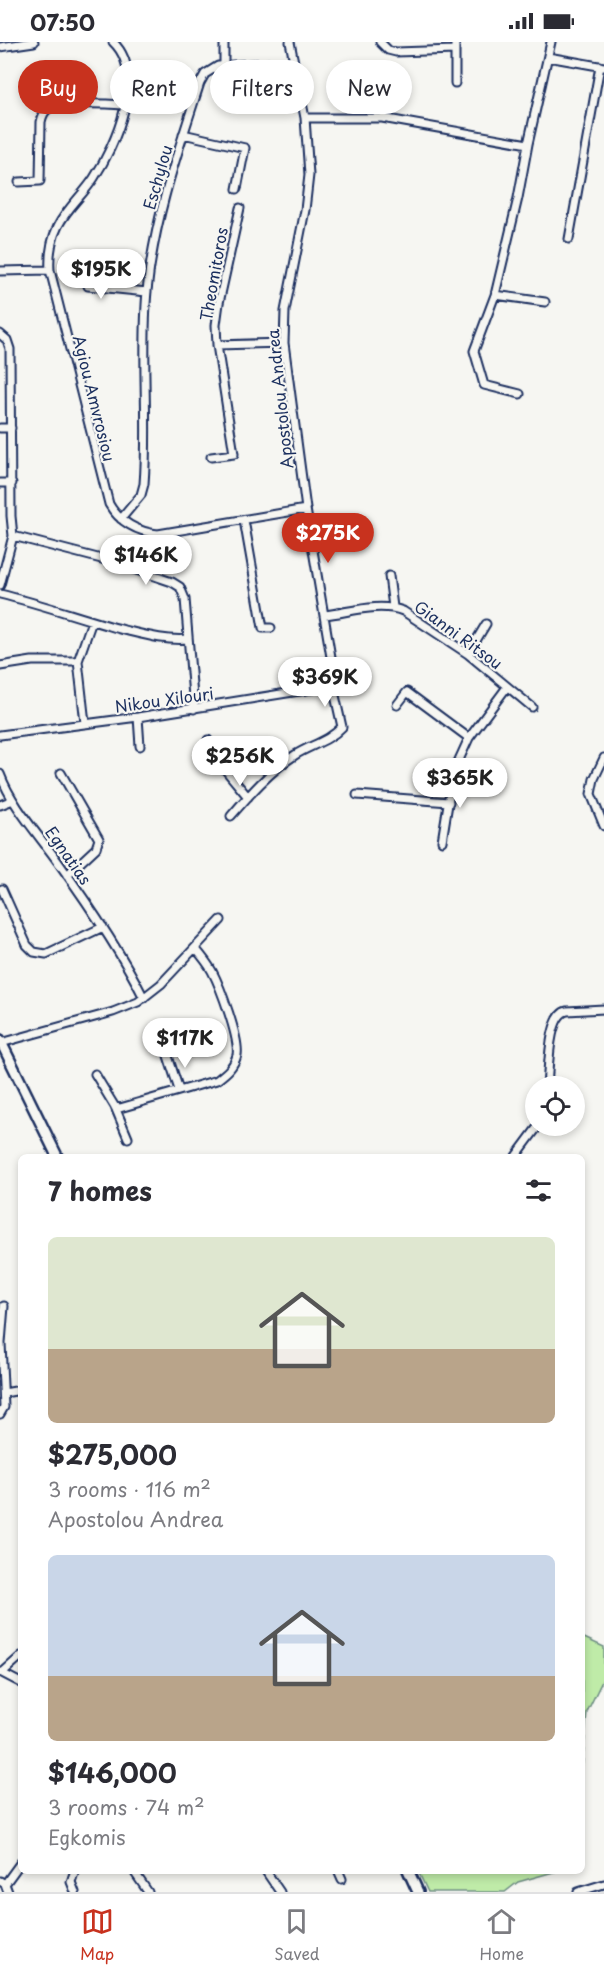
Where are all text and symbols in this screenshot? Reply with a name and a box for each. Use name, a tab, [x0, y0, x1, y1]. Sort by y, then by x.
text: 07:50	[30, 5, 95, 38]
chip: Buy	[18, 60, 98, 114]
chip: Rent	[110, 60, 198, 114]
chip: Filters	[210, 60, 314, 114]
chip: New	[326, 60, 412, 114]
street label: Eschylou	[136, 142, 178, 212]
street label: Theomitoros	[193, 225, 233, 323]
pin: $195K	[59, 249, 143, 300]
text: $195K	[71, 253, 131, 283]
street label: Apostolou Andrea	[260, 328, 298, 470]
street label: Agiou Amvrosiou	[68, 332, 122, 464]
pin: $275K	[286, 513, 370, 564]
text: $275K	[296, 517, 360, 547]
pin: $146K	[104, 535, 188, 586]
text: $146K	[114, 539, 178, 569]
street label: Gianni Ritsou	[410, 594, 508, 674]
pin: $369K	[283, 657, 367, 708]
text: $369K	[292, 661, 358, 691]
street label: Nikou Xilouri	[113, 680, 215, 718]
pin: $256K	[198, 736, 282, 787]
text: $256K	[206, 740, 274, 770]
pin: $365K	[418, 758, 502, 809]
text: $365K	[426, 762, 494, 792]
street label: Egnatias	[40, 821, 98, 889]
pin: $117K	[143, 1018, 227, 1069]
text: $117K	[156, 1022, 214, 1052]
map controls	[525, 1076, 585, 1136]
button: locate	[525, 1076, 585, 1136]
text: 7 homes	[48, 1171, 152, 1210]
icon: filters	[522, 1174, 555, 1207]
icon: home	[248, 1276, 356, 1384]
text: $275,000	[48, 1435, 177, 1474]
text: 3 rooms · 116 m²	[48, 1474, 211, 1504]
text: Apostolou Andrea	[48, 1504, 223, 1534]
icon: home	[248, 1594, 356, 1702]
text: $146,000	[48, 1753, 177, 1792]
text: 3 rooms · 74 m²	[48, 1792, 205, 1822]
text: Egkomis	[48, 1822, 125, 1852]
tab: Map	[80, 1905, 114, 1965]
tab: Saved	[274, 1905, 320, 1965]
tab: Home	[480, 1905, 524, 1965]

